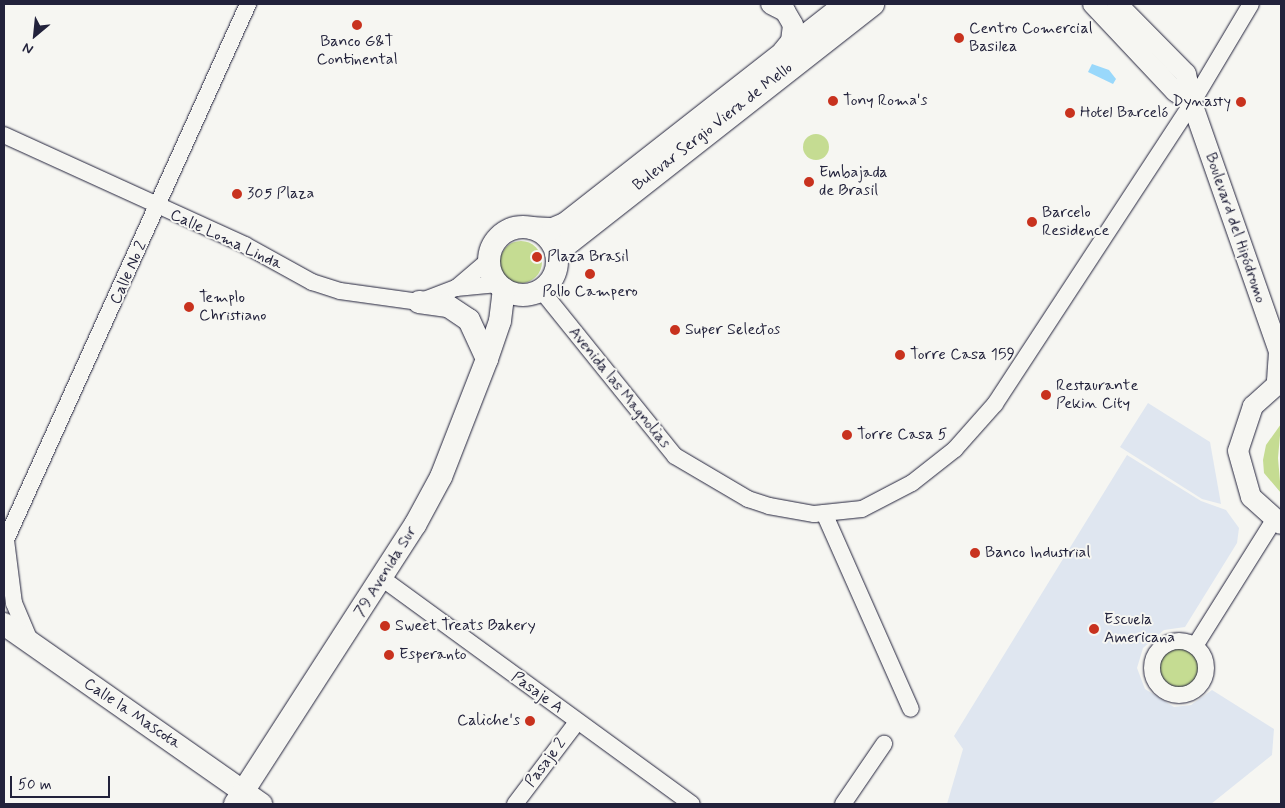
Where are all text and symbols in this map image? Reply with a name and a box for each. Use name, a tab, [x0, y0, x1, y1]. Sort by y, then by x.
north arrow	[10, 10, 60, 60]
marker: Banco G&T Continental	[351, 19, 363, 31]
place label: Centro Comercial Basilea	[969, 19, 1093, 57]
place label: Banco G&T Continental	[316, 32, 398, 70]
marker: Centro Comercial Basilea	[953, 32, 965, 44]
text: N	[20, 38, 36, 58]
street label: Bulevar Sergio Viera de Mello	[629, 58, 797, 196]
place label: Tony Roma's	[843, 91, 928, 111]
place label: Dynasty	[1172, 92, 1231, 112]
marker: Tony Roma's	[827, 95, 839, 107]
marker: Dynasty	[1235, 96, 1247, 108]
place label: Hotel Barceló	[1080, 103, 1166, 123]
marker: Hotel Barceló	[1064, 107, 1076, 119]
street label: Boulevard del Hipódromo	[1200, 150, 1270, 306]
place label: Embajada de Brasil	[819, 163, 887, 201]
marker: Embajada de Brasil	[803, 176, 815, 188]
place label: 305 Plaza	[247, 184, 314, 204]
marker: 305 Plaza	[231, 188, 243, 200]
place label: Barcelo Residence	[1042, 203, 1109, 241]
street label: Calle Loma Linda	[167, 206, 285, 274]
marker: Barcelo Residence	[1026, 216, 1038, 228]
street label: Calle No 2	[106, 238, 152, 308]
place label: Plaza Brasil	[547, 247, 628, 267]
marker: Plaza Brasil	[531, 251, 543, 263]
marker: Pollo Campero	[584, 268, 596, 280]
place label: Pollo Campero	[543, 282, 637, 302]
place label: Templo Christiano	[199, 288, 266, 326]
marker: Templo Christiano	[183, 301, 195, 313]
place label: Super Selectos	[685, 320, 781, 340]
street label: Avenida las Magnolias	[563, 322, 675, 454]
marker: Super Selectos	[669, 324, 681, 336]
place label: Torre Casa 159	[910, 345, 1013, 365]
marker: Torre Casa 159	[894, 349, 906, 361]
place label: Restaurante Pekin City	[1056, 376, 1138, 414]
marker: Restaurante Pekin City	[1040, 389, 1052, 401]
place label: Torre Casa 5	[857, 425, 946, 445]
marker: Torre Casa 5	[841, 429, 853, 441]
street label: 79 Avenida Sur	[350, 522, 422, 622]
place label: Banco Industrial	[985, 543, 1092, 563]
marker: Banco Industrial	[969, 547, 981, 559]
place label: Escuela Americana	[1104, 610, 1175, 648]
place label: Sweet Treats Bakery	[395, 616, 537, 636]
marker: Sweet Treats Bakery	[379, 620, 391, 632]
marker: Escuela Americana	[1088, 623, 1100, 635]
place label: Esperanto	[399, 645, 467, 665]
marker: Esperanto	[383, 649, 395, 661]
street label: Pasaje A	[507, 668, 567, 718]
street label: Calle la Mascota	[79, 674, 185, 754]
place label: Caliche's	[457, 711, 520, 731]
marker: Caliche's	[524, 715, 536, 727]
street label: Pasaje 2	[521, 735, 571, 791]
scale bar	[12, 766, 112, 798]
text: 50 m	[18, 775, 52, 795]

